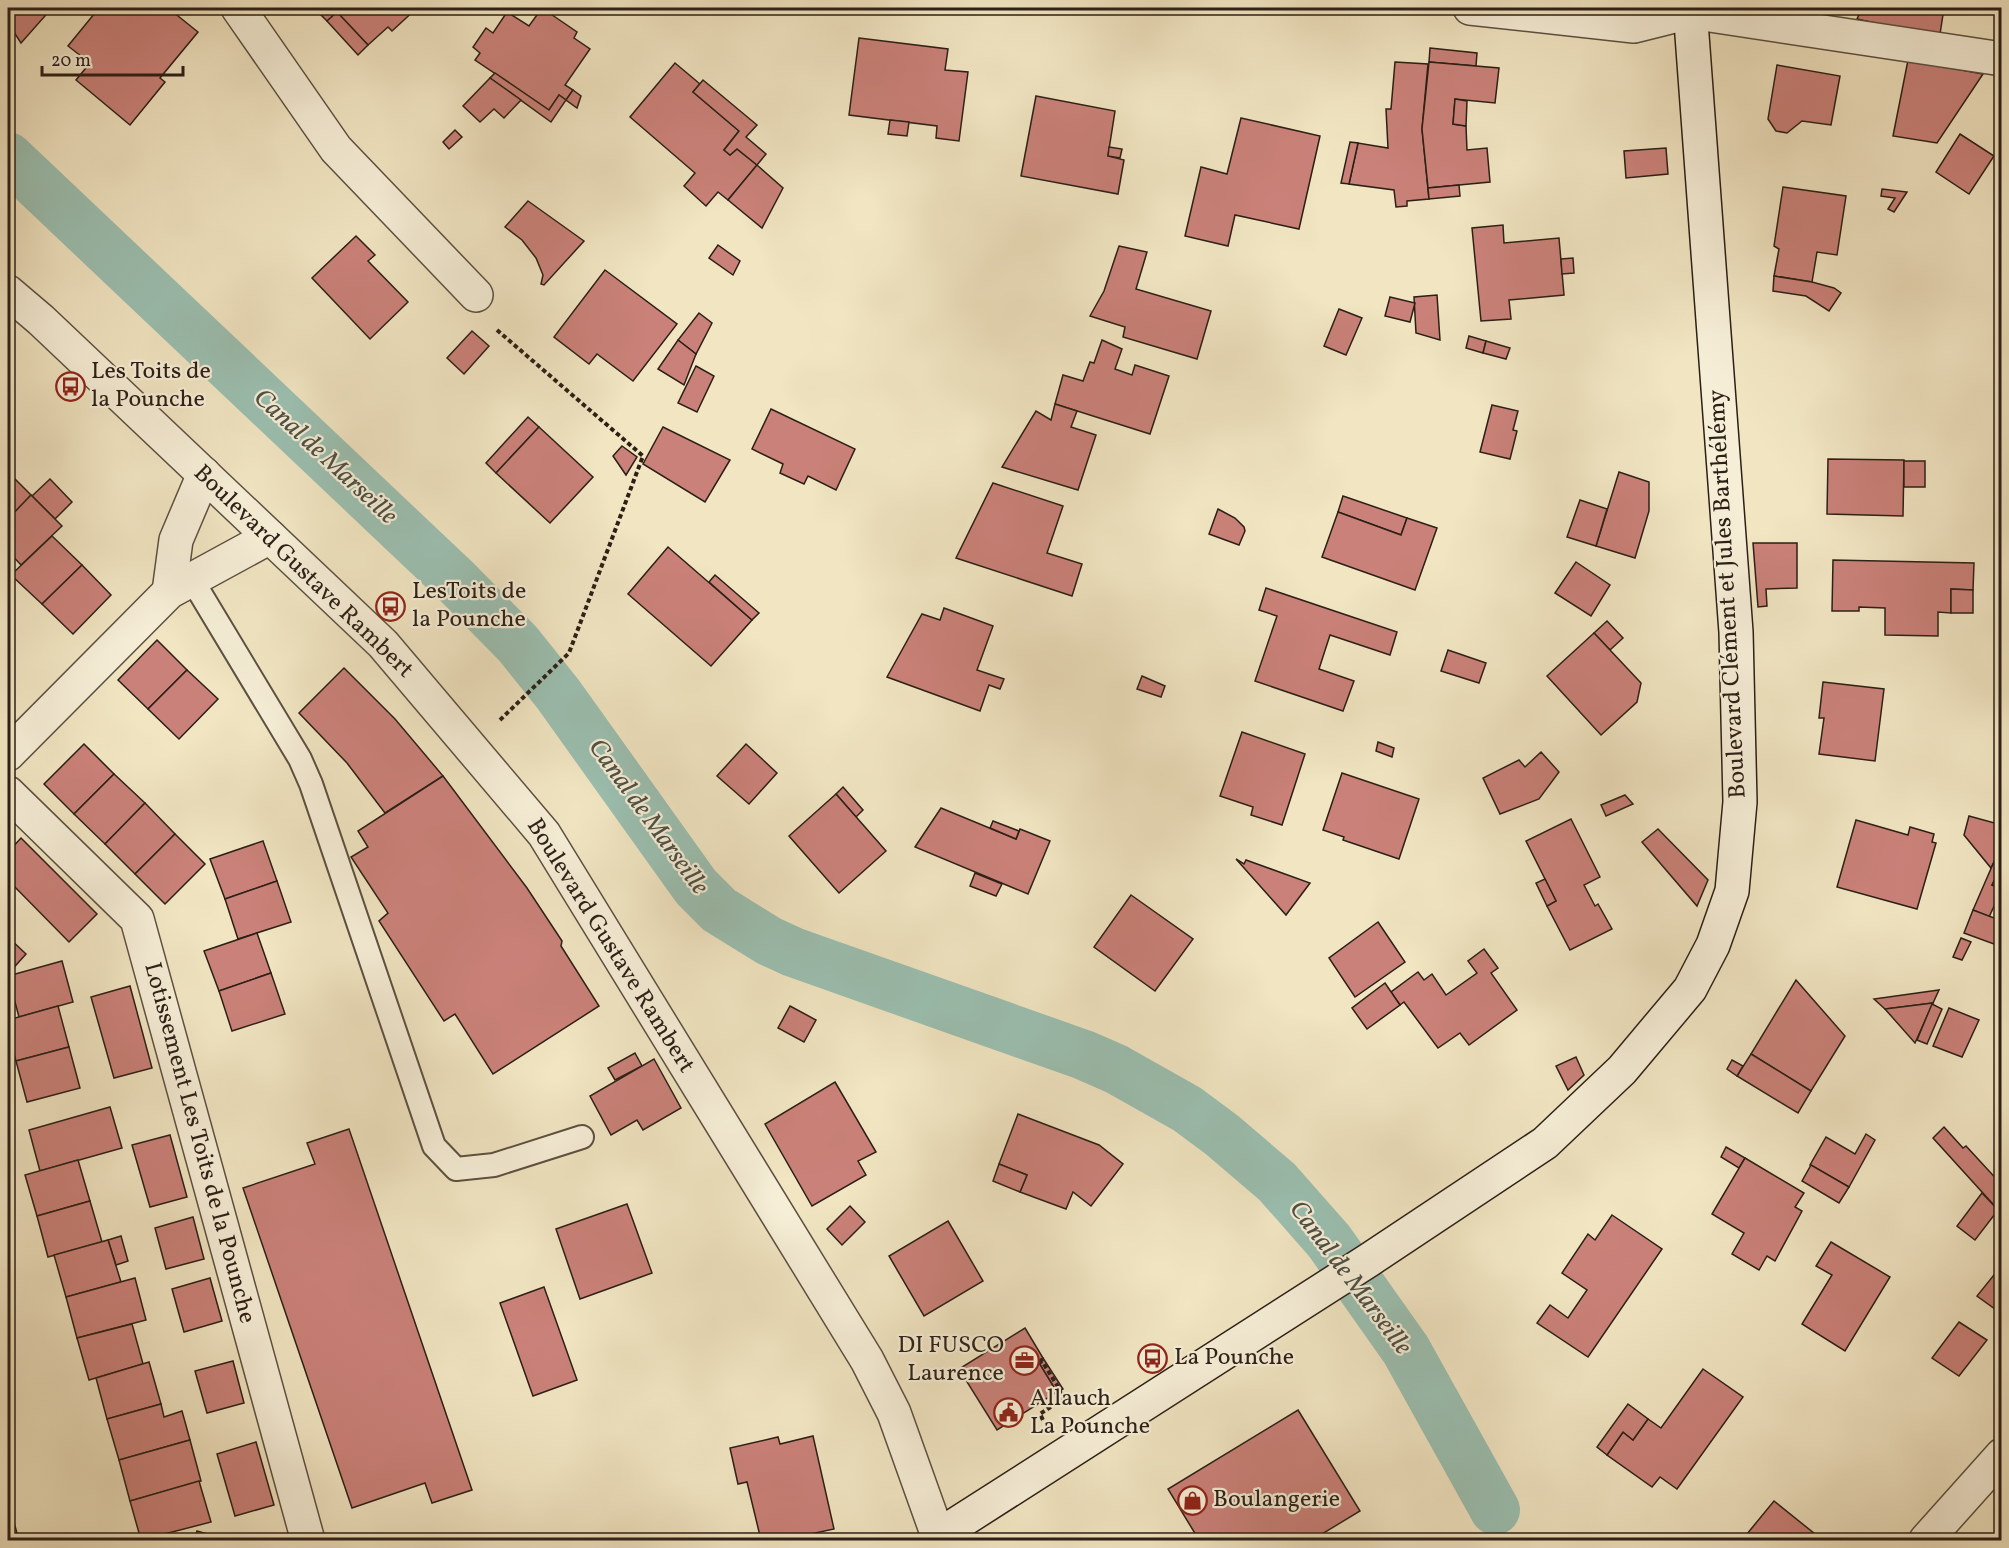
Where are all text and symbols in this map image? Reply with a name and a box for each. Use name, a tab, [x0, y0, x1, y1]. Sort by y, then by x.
scale bar	[42, 39, 183, 77]
text: 20 m	[51, 49, 91, 74]
place label: Les Toits de la Pounche	[91, 355, 211, 417]
bus stop icon: Les Toits de la Pounche	[54, 370, 86, 402]
water label: Canal de Marseille	[245, 381, 405, 534]
street label: Boulevard Clément et Jules Barthélémy	[1700, 389, 1756, 799]
street label: Boulevard Gustave Rambert	[185, 457, 421, 687]
place label: LesToits de la Pounche	[412, 575, 526, 637]
bus stop icon: LesToits de la Pounche	[375, 590, 407, 622]
water label: Canal de Marseille	[579, 732, 717, 903]
street label: Boulevard Gustave Rambert	[517, 812, 703, 1080]
street label: Lotissement Les Toits de la Pounche	[134, 959, 264, 1327]
water label: Canal de Marseille	[1280, 1193, 1420, 1363]
place label: DI FUSCO Laurence	[898, 1329, 1004, 1391]
place label: La Pounche	[1174, 1341, 1294, 1375]
bus stop icon: La Pounche	[1137, 1342, 1169, 1374]
office icon: DI FUSCO Laurence	[1009, 1344, 1041, 1376]
place label: Allauch La Pounche	[1030, 1382, 1150, 1444]
public building icon: Allauch La Pounche	[993, 1397, 1025, 1429]
place label: Boulangerie	[1213, 1483, 1340, 1517]
shop icon: Boulangerie	[1176, 1484, 1208, 1516]

